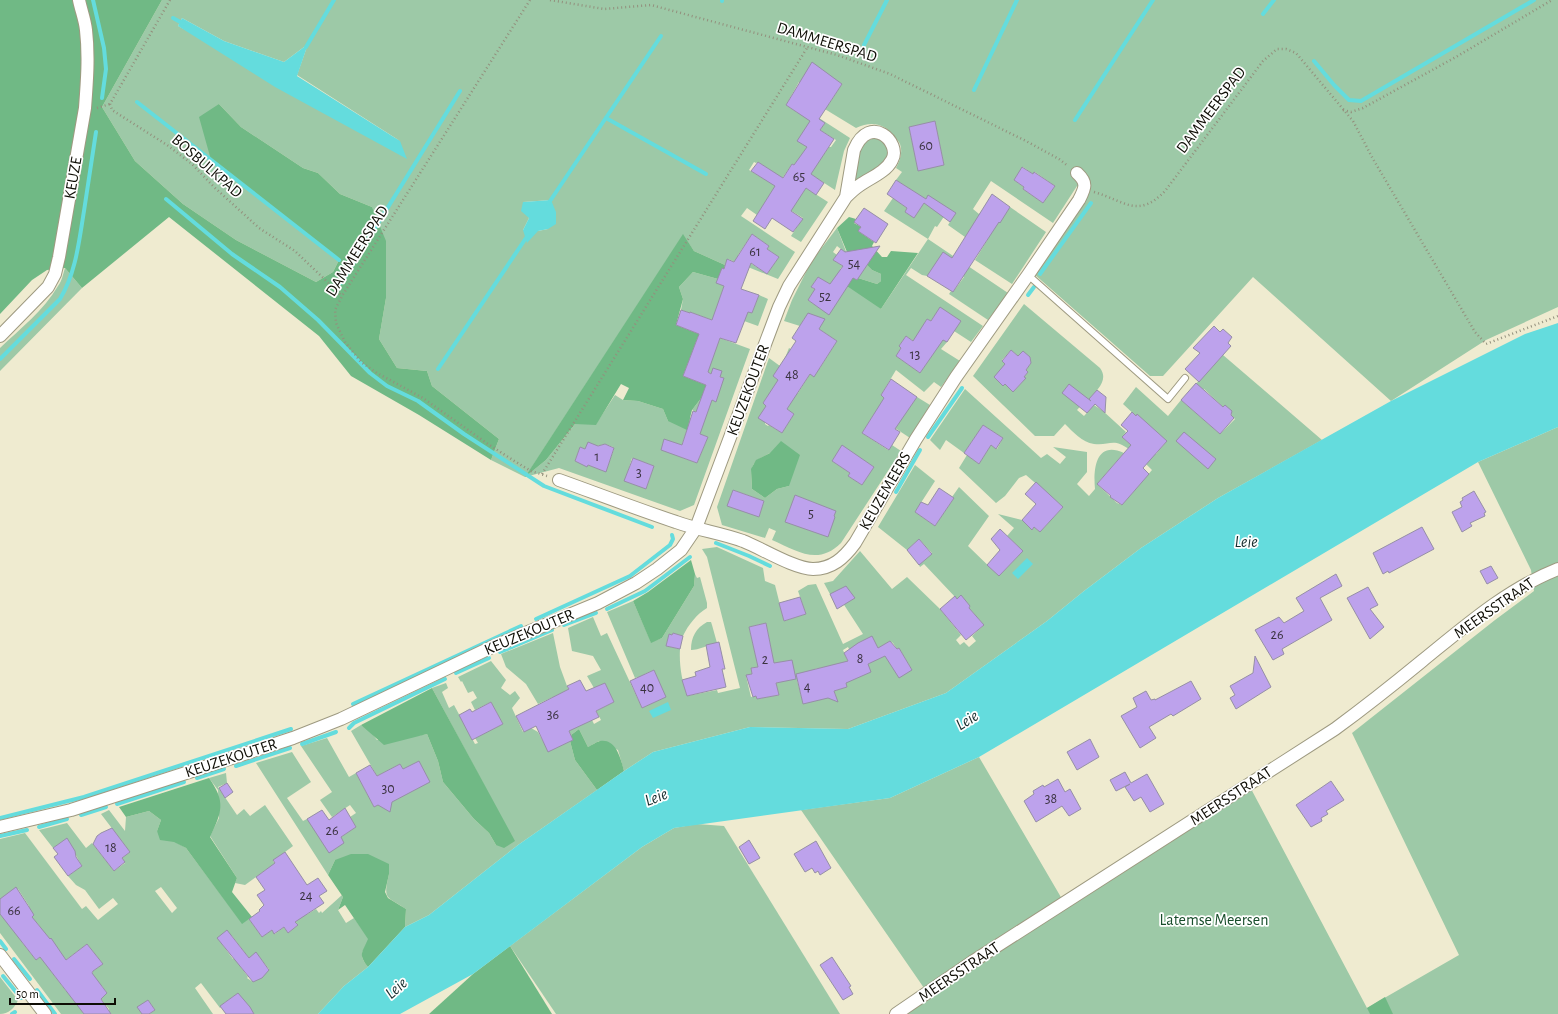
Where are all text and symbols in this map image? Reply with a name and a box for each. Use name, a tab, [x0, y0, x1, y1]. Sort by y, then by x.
street label: DAMMEERSPAD	[775, 19, 879, 65]
street label: DAMMEERSPAD	[1173, 64, 1249, 156]
street label: BOSBULKPAD	[169, 131, 245, 201]
house number: 60	[919, 139, 933, 153]
street label: KEUZE	[61, 155, 85, 200]
house number: 65	[793, 170, 805, 184]
street label: DAMMEERSPAD	[323, 203, 391, 299]
house number: 61	[749, 245, 761, 259]
house number: 54	[848, 257, 861, 271]
house number: 52	[819, 290, 831, 304]
street label: KEUZEKOUTER	[724, 342, 772, 438]
house number: 13	[910, 348, 921, 362]
house number: 48	[785, 368, 799, 382]
street label: KEUZEMEERS	[856, 449, 914, 533]
house number: 1	[595, 450, 599, 464]
house number: 3	[636, 466, 642, 480]
house number: 5	[808, 507, 814, 521]
water label: Leie	[1234, 533, 1258, 550]
street label: MEERSSTRAAT	[1451, 574, 1537, 641]
street label: KEUZEKOUTER	[482, 606, 576, 658]
house number: 26	[1271, 628, 1283, 642]
house number: 8	[857, 652, 863, 666]
house number: 2	[762, 653, 768, 667]
house number: 4	[804, 680, 811, 694]
house number: 40	[640, 681, 654, 695]
water label: Leie	[953, 707, 981, 733]
house number: 36	[547, 708, 559, 722]
street label: KEUZEKOUTER	[183, 736, 279, 780]
street label: MEERSSTRAAT	[1187, 764, 1275, 828]
house number: 30	[381, 782, 395, 796]
water label: Leie	[642, 785, 670, 809]
house number: 38	[1045, 792, 1057, 806]
house number: 26	[326, 824, 338, 838]
house number: 18	[105, 841, 117, 855]
house number: 24	[299, 889, 313, 903]
house number: 66	[7, 904, 21, 918]
park label: Latemse Meersen	[1160, 912, 1268, 928]
street label: MEERSSTRAAT	[916, 939, 1003, 1005]
water label: Leie	[382, 974, 410, 1002]
scale bar	[10, 980, 115, 1006]
text: 50 m	[16, 988, 39, 1000]

